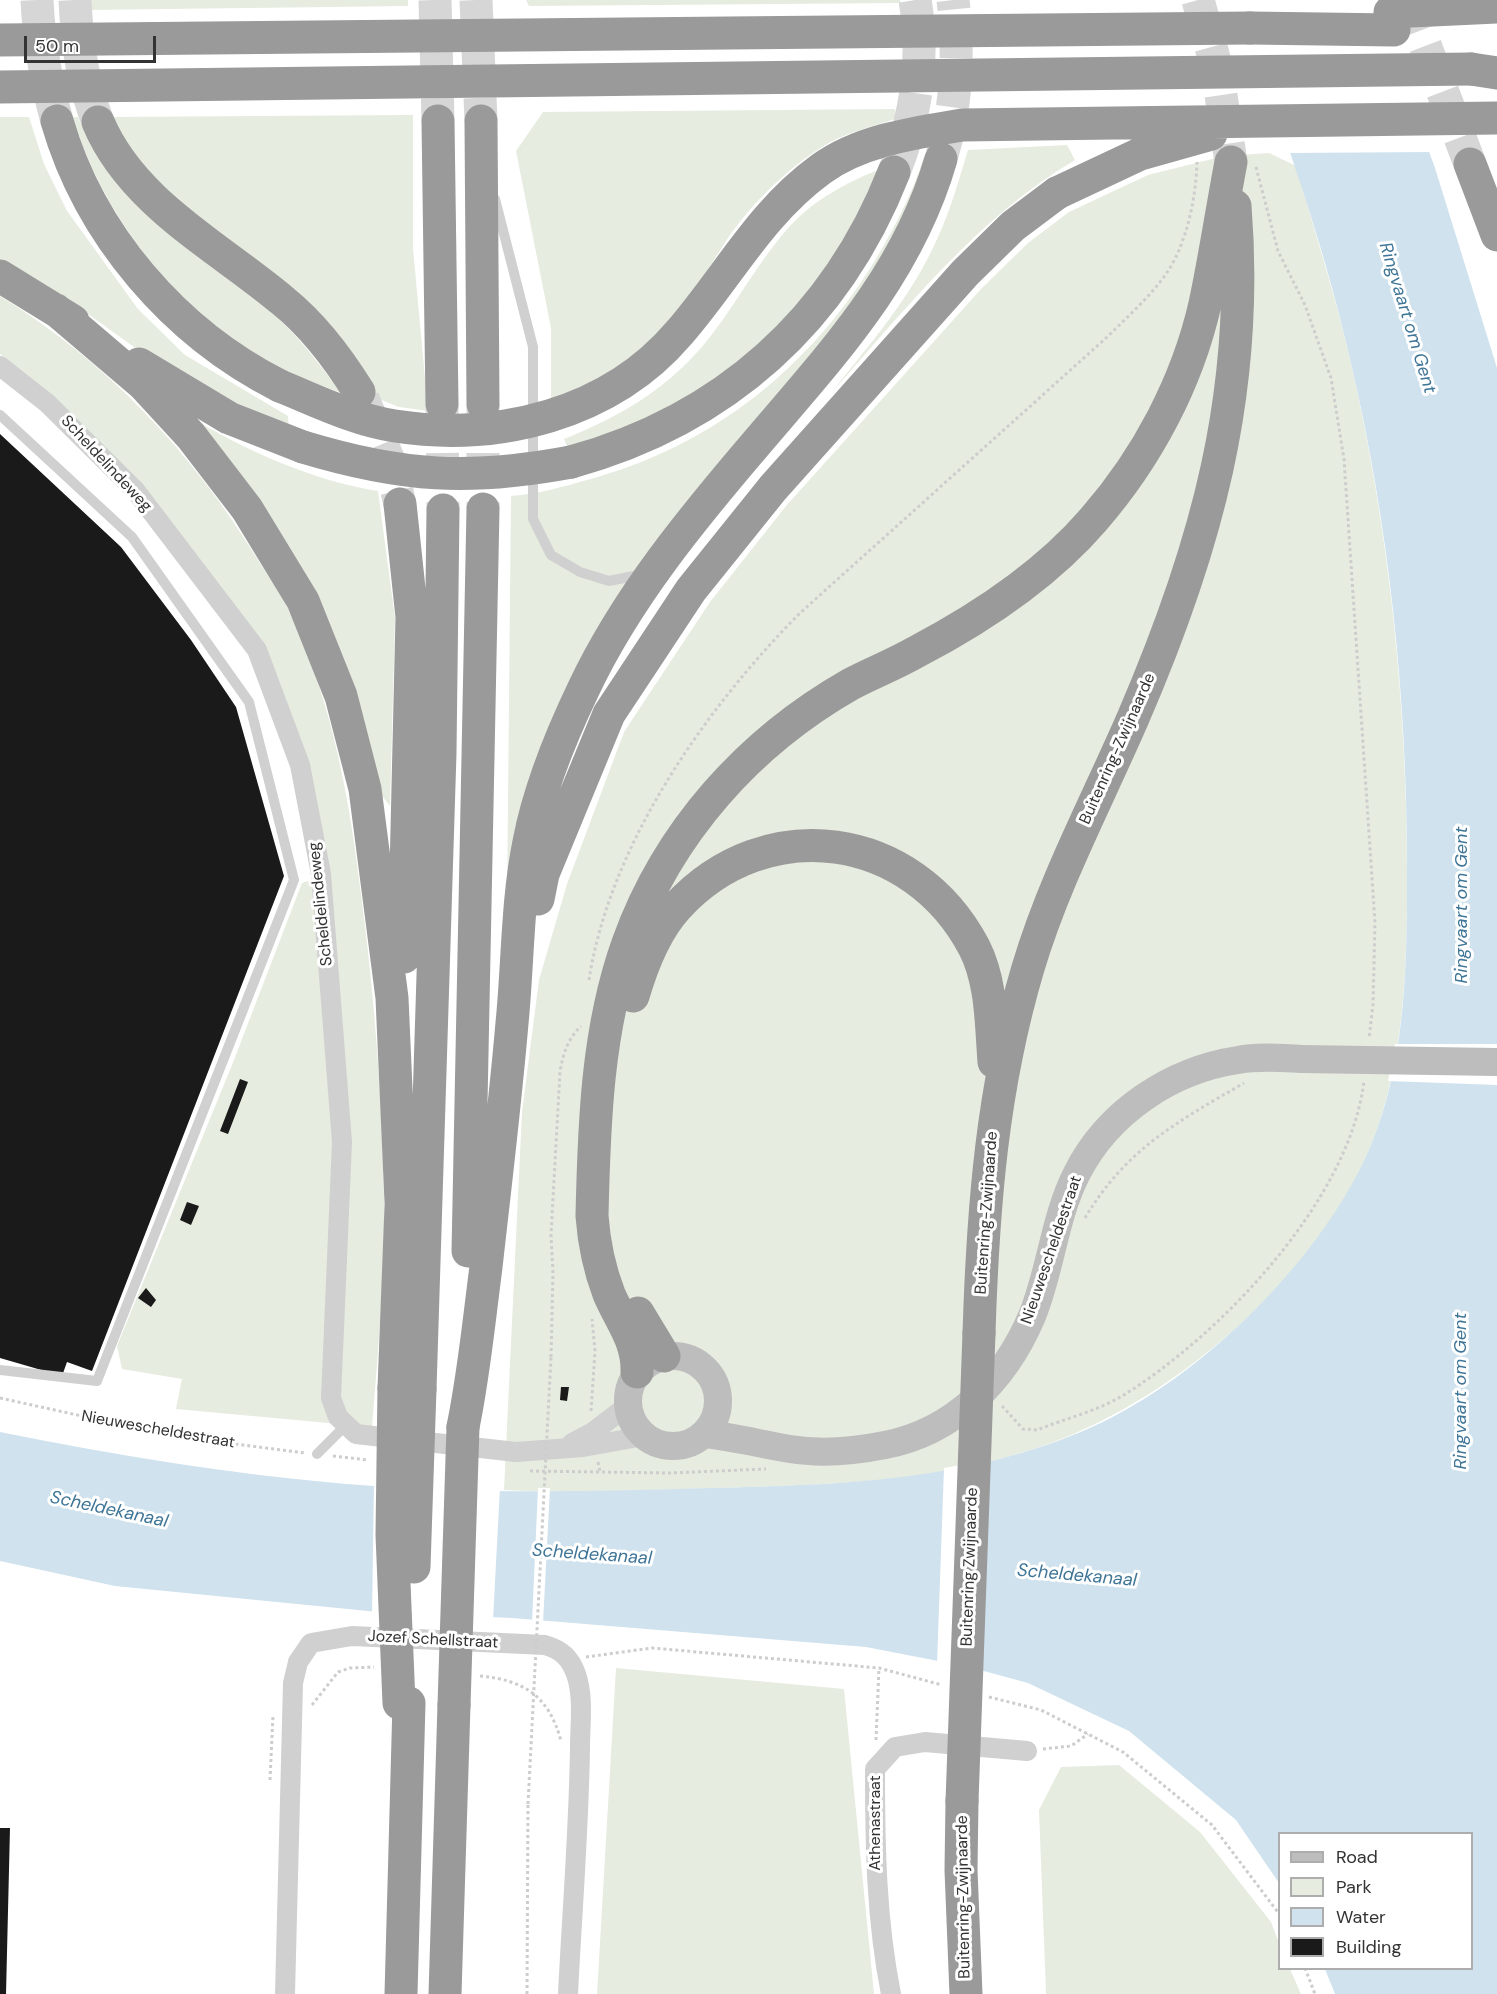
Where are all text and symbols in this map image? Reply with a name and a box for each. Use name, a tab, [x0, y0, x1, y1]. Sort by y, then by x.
scale bar	[27, 24, 159, 62]
text: 50 m	[35, 34, 79, 58]
water label: Ringvaart om Gent	[1374, 240, 1440, 396]
street label: Scheldelindeweg	[56, 412, 156, 516]
street label: Buitenring-Zwijnaarde	[1076, 670, 1160, 828]
water label: Ringvaart om Gent	[1451, 827, 1473, 983]
street label: Scheldelindeweg	[305, 841, 337, 967]
street label: Buitenring-Zwijnaarde	[972, 1131, 1002, 1295]
street label: Nieuwescheldestraat	[1018, 1173, 1086, 1327]
water label: Ringvaart om Gent	[1450, 1313, 1472, 1469]
street label: Nieuwescheldestraat	[80, 1407, 236, 1453]
water label: Scheldekanaal	[48, 1487, 170, 1533]
street label: Buitenring Zwijnaarde	[958, 1487, 982, 1647]
water label: Scheldekanaal	[531, 1540, 653, 1570]
water label: Scheldekanaal	[1016, 1560, 1138, 1592]
street label: Jozef Schellstraat	[367, 1627, 499, 1653]
street label: Athenastraat	[866, 1775, 886, 1871]
street label: Buitenring-Zwijnaarde	[953, 1815, 975, 1979]
legend	[1278, 1832, 1473, 1970]
text: Road	[1336, 1845, 1378, 1869]
text: Park	[1336, 1875, 1372, 1899]
text: Water	[1336, 1905, 1386, 1929]
text: Building	[1336, 1935, 1401, 1959]

